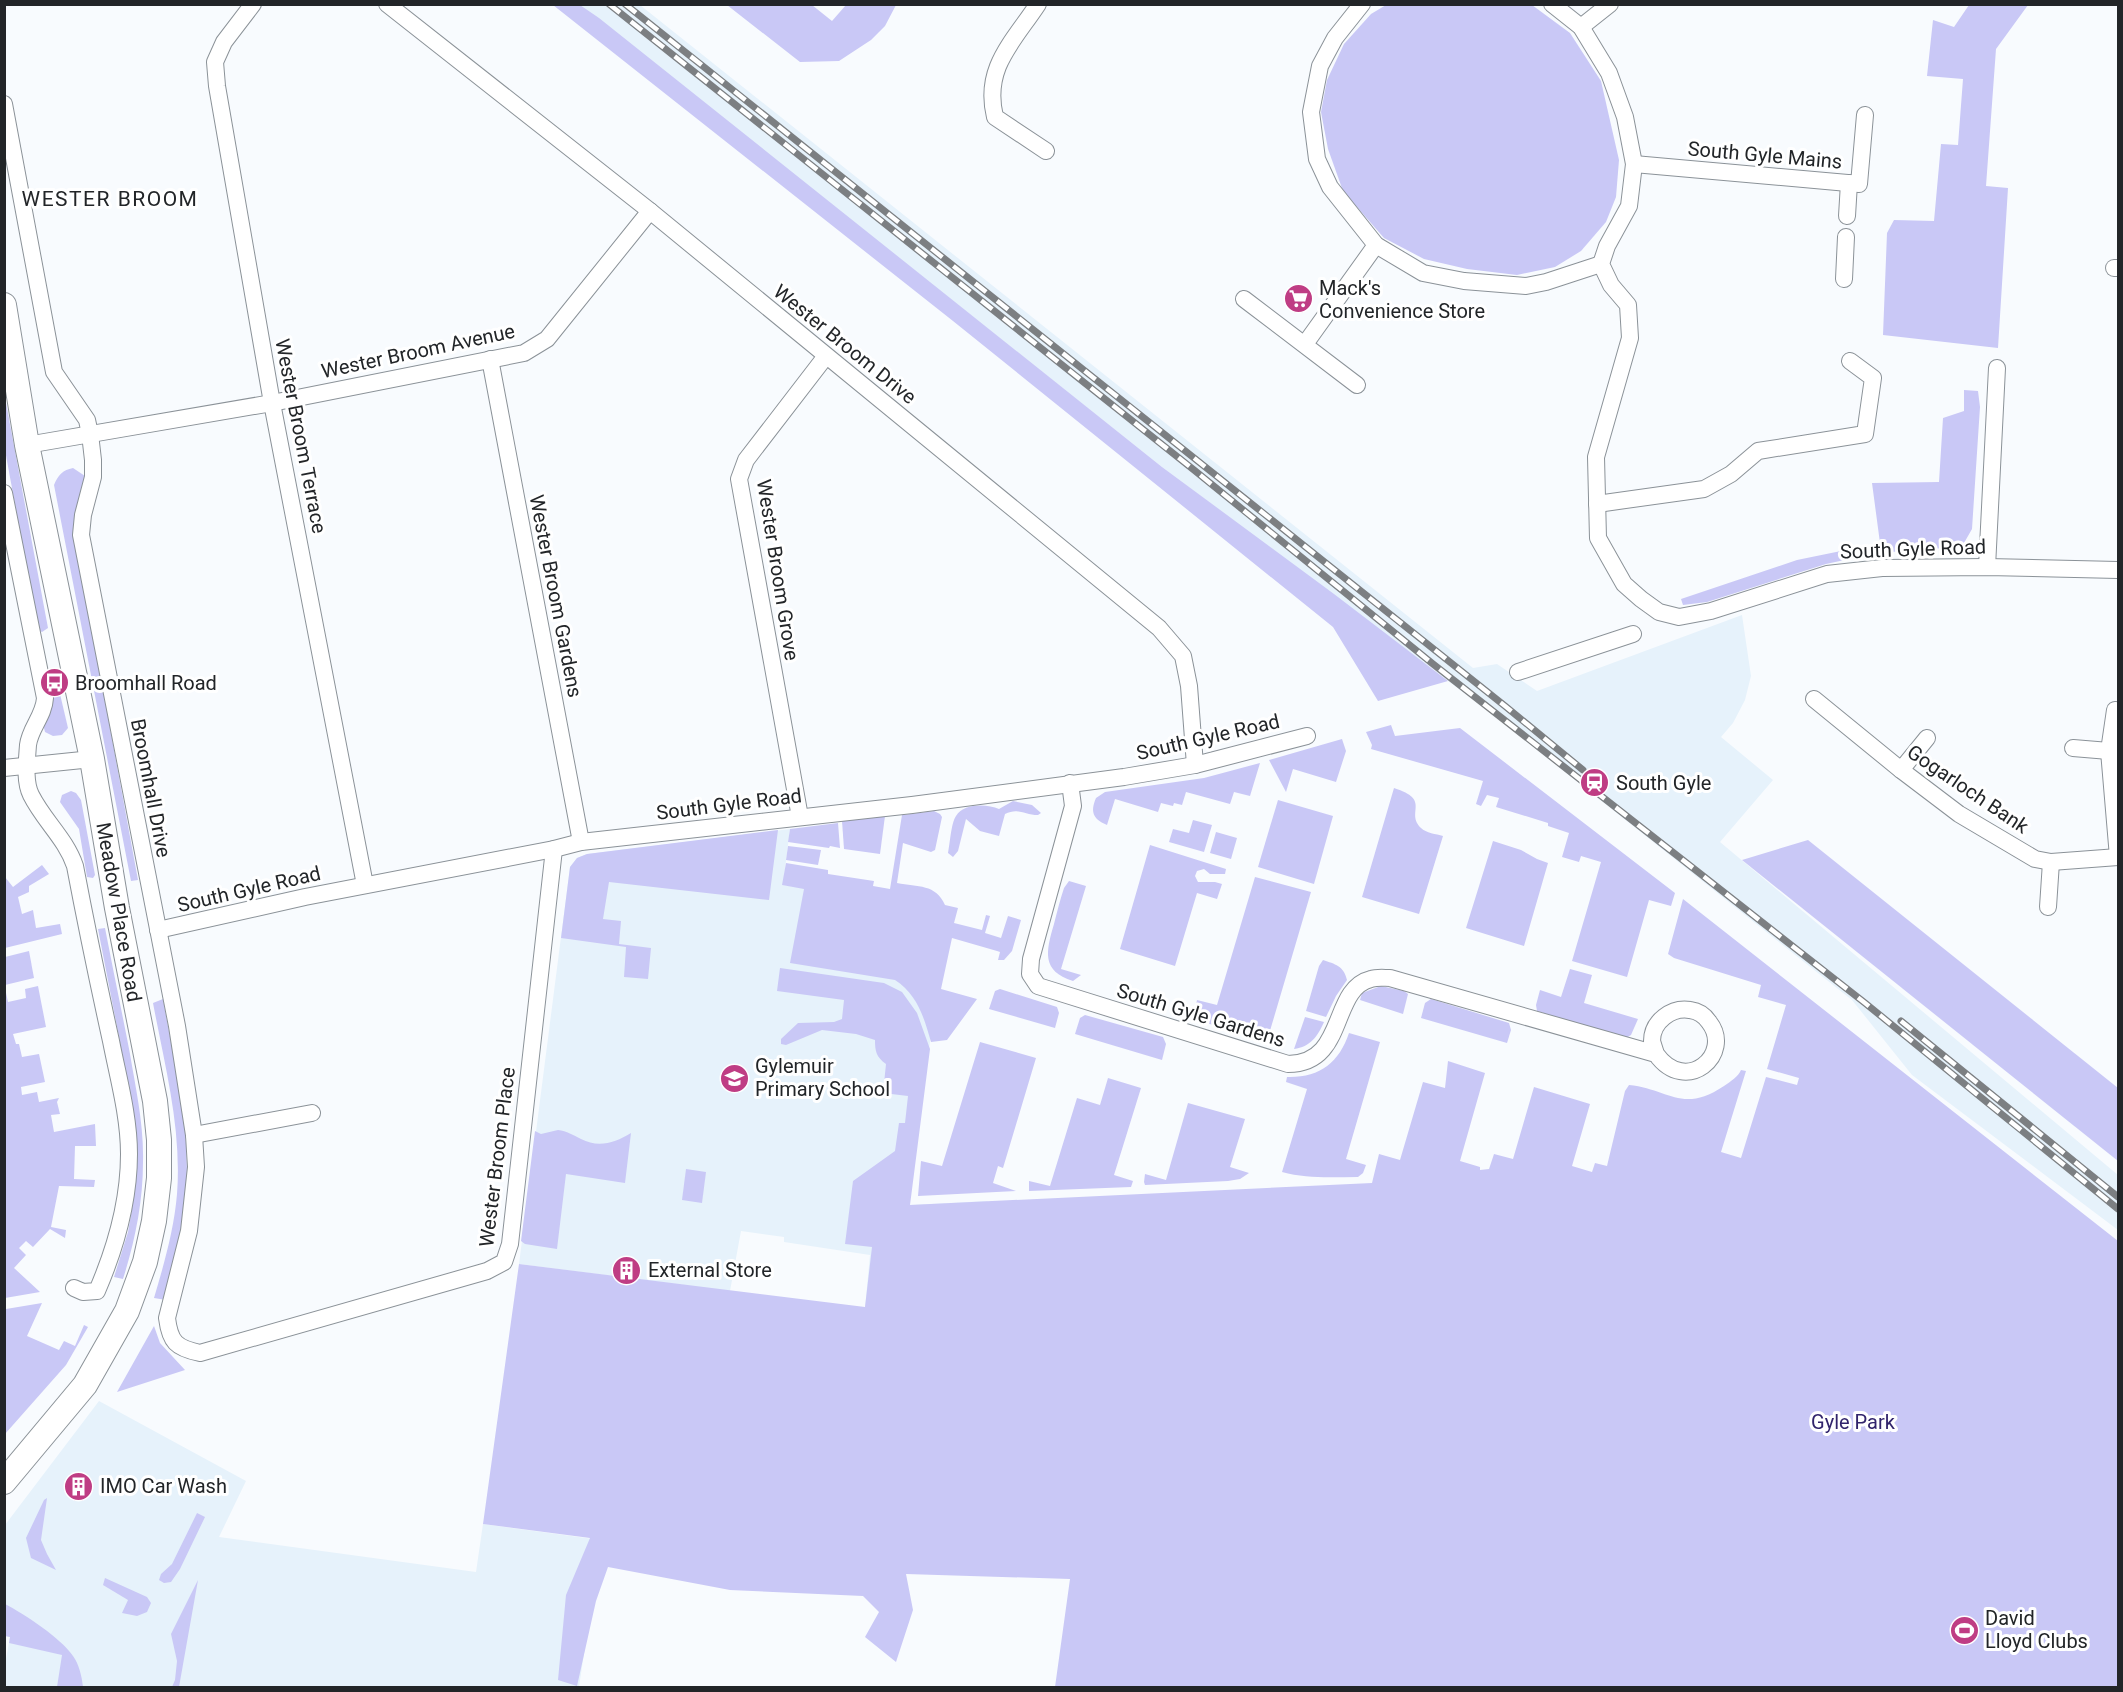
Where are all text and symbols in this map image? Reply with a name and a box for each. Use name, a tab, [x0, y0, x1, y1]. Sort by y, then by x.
street label: South Gyle Mains	[1687, 136, 1843, 174]
district label: WESTER BROOM	[22, 187, 198, 211]
place label: Mack's Convenience Store	[1319, 276, 1485, 323]
street label: Wester Broom Drive	[769, 279, 921, 409]
supermarket icon: Mack's Convenience Store	[1282, 283, 1314, 315]
street label: Wester Broom Avenue	[319, 319, 517, 383]
street label: Wester Broom Terrace	[270, 337, 332, 535]
street label: Wester Broom Grove	[752, 478, 804, 662]
street label: Wester Broom Gardens	[525, 493, 587, 699]
street label: South Gyle Road	[1840, 534, 1986, 564]
bus stop icon: Broomhall Road	[38, 667, 70, 699]
place label: Broomhall Road	[75, 671, 217, 695]
street label: South Gyle Road	[1134, 709, 1282, 765]
street label: Broomhall Drive	[126, 717, 176, 859]
street label: Gogarloch Bank	[1903, 740, 2034, 839]
station icon: South Gyle	[1579, 767, 1611, 799]
place label: South Gyle	[1616, 771, 1711, 795]
street label: South Gyle Road	[655, 783, 803, 825]
street label: Meadow Place Road	[91, 820, 147, 1004]
street label: South Gyle Road	[175, 861, 323, 917]
street label: South Gyle Gardens	[1114, 978, 1288, 1052]
place label: Gylemuir Primary School	[755, 1054, 890, 1101]
school or university icon: Gylemuir Primary School	[718, 1062, 750, 1094]
street label: Wester Broom Place	[474, 1066, 520, 1248]
building icon: External Store	[611, 1254, 643, 1286]
place label: External Store	[648, 1258, 772, 1282]
park label: Gyle Park	[1811, 1410, 1896, 1434]
building icon: IMO Car Wash	[63, 1470, 95, 1502]
place label: IMO Car Wash	[100, 1474, 227, 1498]
place label: David Lloyd Clubs	[1985, 1606, 2088, 1653]
sports icon: David Lloyd Clubs	[1948, 1614, 1980, 1646]

